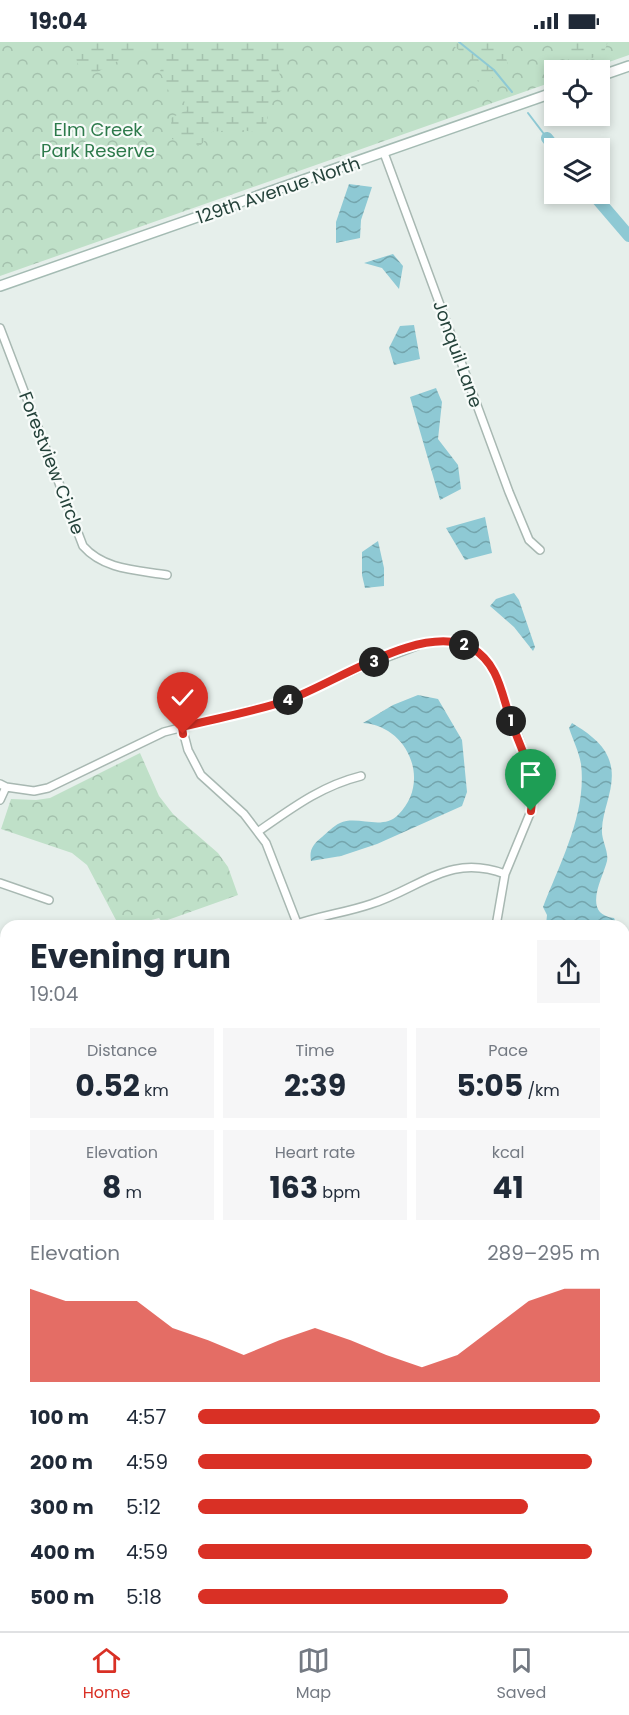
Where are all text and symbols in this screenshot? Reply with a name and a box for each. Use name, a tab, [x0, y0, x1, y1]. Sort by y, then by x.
text: 19:04	[30, 6, 87, 37]
map controls	[544, 60, 610, 204]
button: locate	[544, 60, 610, 126]
park label: Elm Creek Park Reserve	[41, 117, 155, 163]
button: layers	[544, 138, 610, 204]
street label: 129th Avenue North	[193, 150, 363, 230]
street label: Jonquil Lane	[427, 297, 489, 411]
street label: Forestview Circle	[13, 388, 91, 538]
pin: 2	[449, 630, 479, 660]
text: 2	[459, 633, 469, 656]
pin: 3	[359, 647, 389, 677]
text: 3	[369, 650, 379, 673]
pin	[157, 672, 208, 734]
icon: check	[166, 681, 199, 714]
pin: 4	[273, 685, 303, 715]
text: 4	[283, 688, 293, 711]
pin: 1	[496, 706, 526, 736]
text: 1	[508, 709, 514, 732]
pin	[505, 749, 556, 811]
icon: arrive	[514, 758, 547, 791]
text: Evening run	[30, 933, 231, 980]
button: share	[537, 940, 600, 1003]
text: 19:04	[30, 980, 78, 1008]
text: Distance	[87, 1039, 157, 1062]
text: Time	[296, 1039, 335, 1062]
text: Pace	[488, 1039, 528, 1062]
text: 0.52	[75, 1064, 140, 1107]
text: 2:39	[284, 1064, 346, 1107]
text: 5:05	[456, 1064, 523, 1107]
text: km	[140, 1079, 169, 1102]
text: /km	[523, 1079, 560, 1102]
text: Elevation	[86, 1141, 158, 1164]
text: Heart rate	[275, 1141, 355, 1164]
text: kcal	[492, 1141, 524, 1164]
text: 8	[102, 1166, 121, 1209]
text: 163	[270, 1166, 318, 1209]
text: 41	[492, 1166, 524, 1209]
text: m	[121, 1181, 142, 1204]
text: bpm	[318, 1181, 360, 1204]
text: Elevation	[30, 1239, 120, 1267]
text: 289–295 m	[487, 1239, 600, 1267]
text: 100 m	[30, 1403, 89, 1431]
text: 4:57	[126, 1403, 166, 1431]
text: 200 m	[30, 1448, 93, 1476]
text: 4:59	[126, 1448, 168, 1476]
text: 300 m	[30, 1493, 94, 1521]
text: 5:12	[126, 1493, 161, 1521]
text: 400 m	[30, 1538, 95, 1566]
text: 4:59	[126, 1538, 168, 1566]
text: 500 m	[30, 1583, 95, 1611]
text: 5:18	[126, 1583, 162, 1611]
tab: Home	[83, 1644, 130, 1705]
tab: Map	[296, 1644, 331, 1705]
tab: Saved	[496, 1644, 546, 1705]

